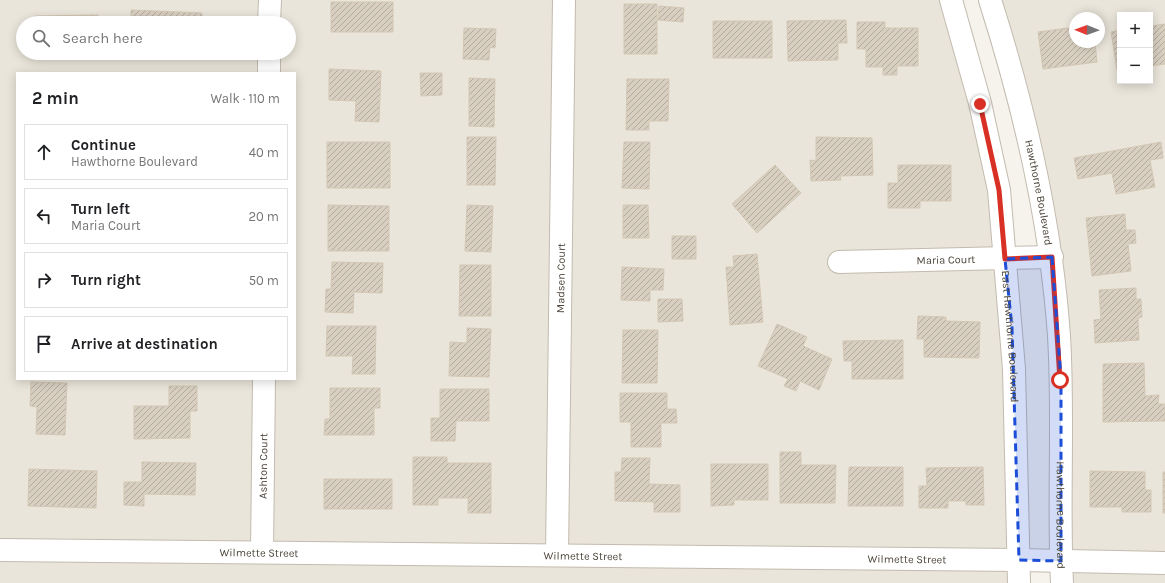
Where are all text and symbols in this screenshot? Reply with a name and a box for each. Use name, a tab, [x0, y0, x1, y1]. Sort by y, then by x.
north arrow	[1069, 12, 1105, 48]
map controls	[1117, 12, 1153, 84]
button: +	[1117, 12, 1153, 48]
search box	[16, 16, 296, 60]
icon: search	[30, 27, 52, 49]
text: Search here	[62, 29, 143, 47]
button: −	[1117, 48, 1153, 84]
text: 2 min	[32, 88, 79, 108]
text: Walk · 110 m	[211, 91, 280, 106]
route end	[971, 95, 989, 113]
text: Continue	[71, 136, 136, 154]
street label: Hawthorne Boulevard	[1022, 138, 1055, 246]
icon: ahead	[33, 141, 55, 163]
text: 40 m	[249, 145, 279, 160]
text: Hawthorne Boulevard	[71, 154, 198, 169]
text: Turn left	[71, 200, 130, 218]
icon: left	[33, 205, 55, 227]
text: 20 m	[249, 209, 279, 224]
text: Maria Court	[71, 218, 141, 233]
street label: Madsen Court	[554, 243, 567, 313]
street label: Maria Court	[916, 252, 976, 267]
icon: right	[33, 269, 55, 291]
street label: East Hawthorne Boulevard	[999, 270, 1021, 403]
text: Turn right	[71, 271, 141, 289]
text: 50 m	[249, 273, 279, 288]
icon: arrive	[33, 333, 55, 355]
text: Arrive at destination	[71, 335, 218, 353]
route start	[1051, 371, 1069, 389]
street label: Ashton Court	[256, 433, 270, 499]
street label: Hawthorne Boulevard	[1054, 461, 1068, 569]
street label: Wilmette Street	[219, 546, 299, 559]
street label: Wilmette Street	[543, 549, 623, 563]
street label: Wilmette Street	[867, 552, 947, 566]

